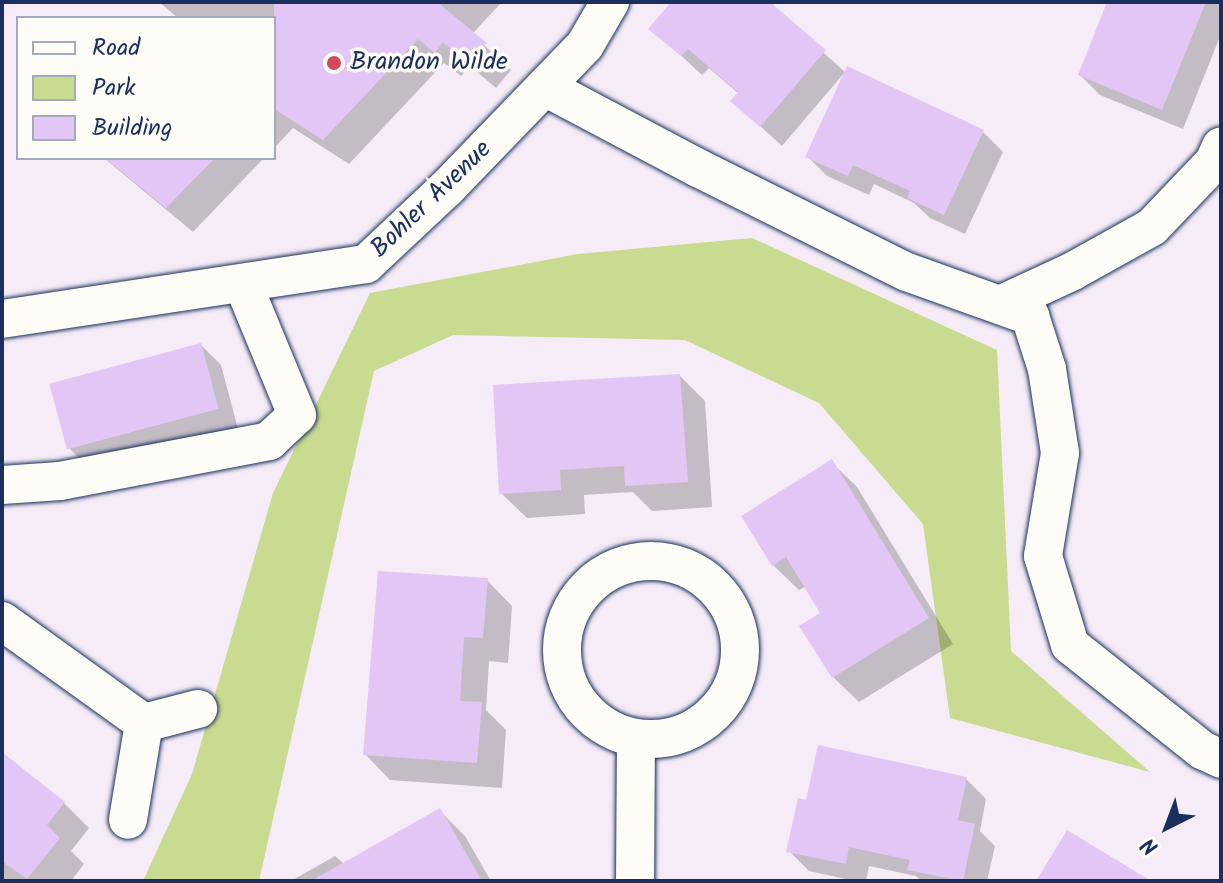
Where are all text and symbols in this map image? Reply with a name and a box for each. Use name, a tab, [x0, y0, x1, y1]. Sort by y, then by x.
legend	[16, 16, 276, 160]
text: Road	[92, 29, 140, 68]
place label: Brandon Wilde	[350, 47, 508, 79]
marker: Brandon Wilde	[325, 54, 343, 72]
text: Park	[92, 69, 136, 108]
text: Building	[92, 109, 172, 148]
street label: Bohler Avenue	[365, 135, 499, 265]
north arrow	[1127, 787, 1207, 867]
text: N	[1134, 828, 1167, 863]

